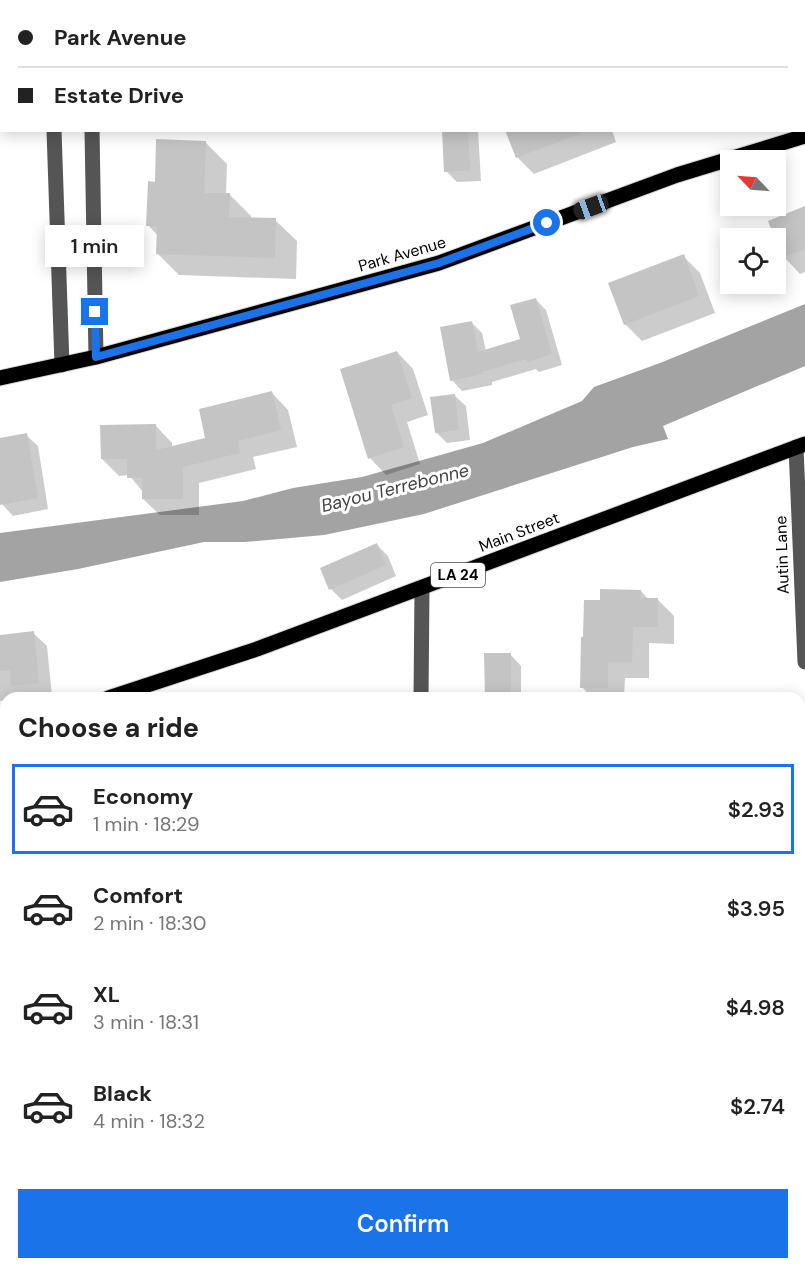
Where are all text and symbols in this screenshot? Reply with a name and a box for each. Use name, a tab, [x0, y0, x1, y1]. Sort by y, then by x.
text: Park Avenue	[54, 23, 186, 52]
text: Estate Drive	[54, 81, 184, 110]
north arrow	[720, 150, 786, 216]
map controls	[720, 150, 786, 294]
car	[571, 192, 611, 222]
route start	[533, 209, 560, 236]
callout: 1 min	[46, 225, 144, 267]
button: locate	[720, 228, 786, 294]
street label: Park Avenue	[356, 231, 448, 277]
text: 1 min	[71, 233, 118, 259]
route end	[81, 298, 108, 325]
water label: Bayou Terrebonne	[319, 458, 471, 518]
street label: Main Street	[476, 507, 562, 557]
street label: Autin Lane	[770, 515, 794, 595]
road number: LA 24	[431, 563, 485, 587]
text: Choose a ride	[18, 710, 199, 745]
icon: car	[21, 782, 75, 836]
text: Economy	[93, 782, 193, 811]
text: $2.93	[728, 795, 785, 824]
text: 1 min · 18:29	[93, 811, 200, 837]
icon: car	[21, 881, 75, 935]
text: Comfort	[93, 881, 183, 910]
text: $3.95	[727, 894, 785, 923]
text: 2 min · 18:30	[93, 910, 206, 936]
icon: car	[21, 980, 75, 1034]
text: XL	[93, 980, 120, 1009]
text: $4.98	[726, 993, 785, 1022]
text: 3 min · 18:31	[93, 1009, 199, 1035]
icon: car	[21, 1079, 75, 1133]
text: Black	[93, 1079, 152, 1108]
text: $2.74	[730, 1092, 785, 1121]
text: 4 min · 18:32	[93, 1108, 205, 1134]
button: Confirm	[18, 1189, 788, 1258]

